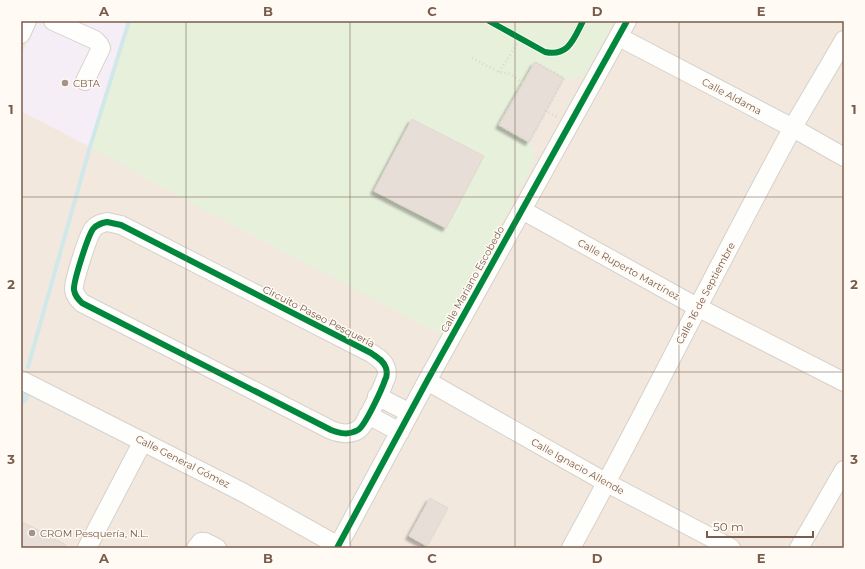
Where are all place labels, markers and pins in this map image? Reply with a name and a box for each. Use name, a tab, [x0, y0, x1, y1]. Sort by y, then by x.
place label: CBTA	[73, 77, 101, 90]
marker: CBTA	[60, 78, 70, 88]
place label: CROM Pesquería, N.L.	[40, 527, 148, 540]
marker: CROM Pesquería, N.L.	[27, 528, 37, 538]

